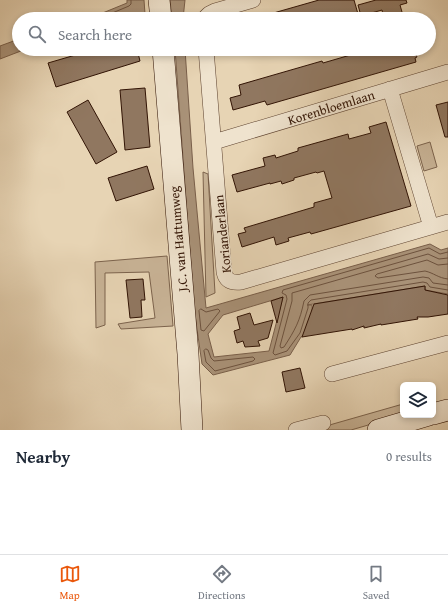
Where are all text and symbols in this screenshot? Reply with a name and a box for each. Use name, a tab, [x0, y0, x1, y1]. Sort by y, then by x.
search box	[12, 12, 436, 56]
icon: search	[26, 23, 48, 45]
text: Search here	[58, 24, 132, 45]
street label: Korenbloemlaan	[285, 85, 378, 130]
street label: J.C. van Hattumweg	[164, 185, 193, 295]
street label: Korianderlaan	[209, 193, 236, 274]
map controls	[400, 382, 436, 418]
button: layers	[400, 382, 436, 418]
text: Nearby	[16, 444, 70, 469]
text: 0 results	[386, 447, 432, 466]
tab: Map	[59, 563, 81, 603]
tab: Directions	[198, 563, 245, 603]
tab: Saved	[363, 563, 389, 603]

